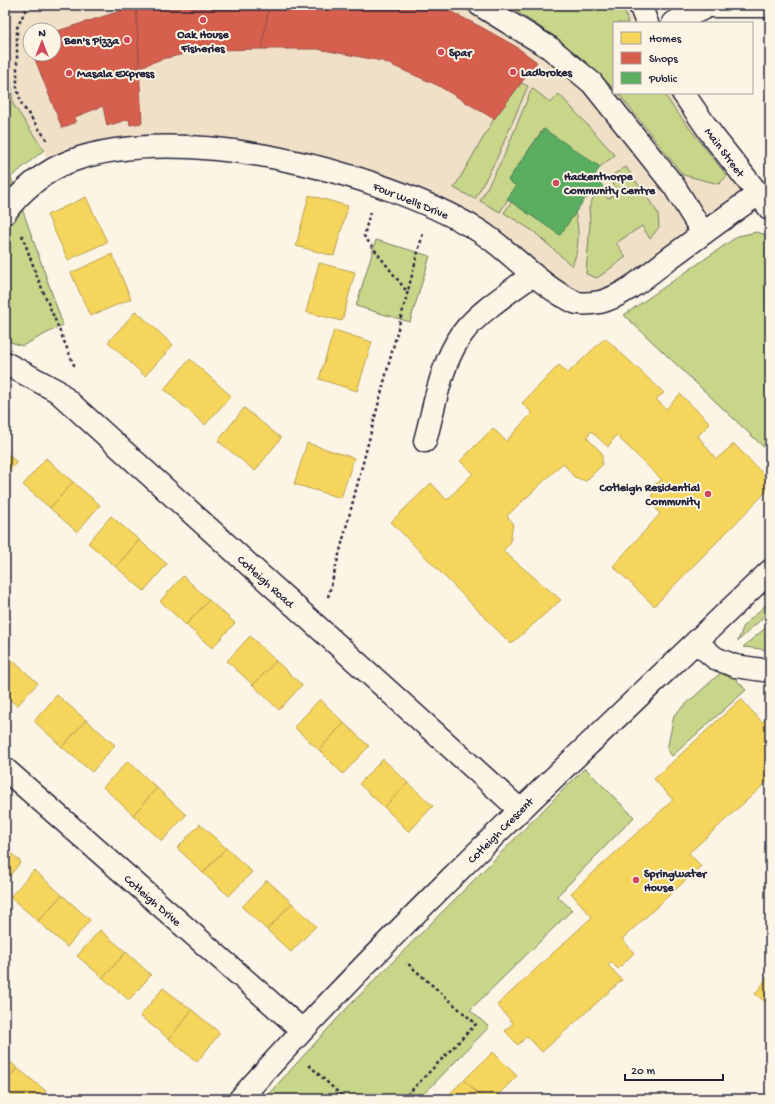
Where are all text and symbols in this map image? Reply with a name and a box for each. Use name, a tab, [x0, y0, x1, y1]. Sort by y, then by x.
marker: Oak House Fisheries	[198, 15, 208, 25]
north arrow	[22, 22, 62, 62]
legend	[613, 22, 753, 94]
text: N	[38, 28, 46, 40]
place label: Oak House Fisheries	[177, 29, 230, 57]
text: Homes	[649, 33, 682, 47]
place label: Ben's Pizza	[63, 35, 120, 49]
marker: Ben's Pizza	[122, 35, 132, 45]
marker: Spar	[436, 47, 446, 57]
place label: Spar	[449, 47, 473, 61]
text: Shops	[649, 53, 678, 67]
marker: Ladbrokes	[508, 67, 518, 77]
place label: Ladbrokes	[521, 67, 572, 81]
marker: Masala Express	[64, 68, 74, 78]
place label: Masala Express	[77, 68, 155, 82]
text: Public	[648, 73, 678, 87]
street label: Main Street	[700, 126, 747, 182]
place label: Hackenthorpe Community Centre	[563, 171, 656, 199]
marker: Hackenthorpe Community Centre	[551, 178, 561, 188]
street label: Four Wells Drive	[370, 180, 451, 224]
place label: Cotleigh Residential Community	[599, 482, 700, 510]
marker: Cotleigh Residential Community	[703, 489, 713, 499]
street label: Cotleigh Road	[233, 553, 297, 612]
street label: Cotleigh Crescent	[466, 795, 538, 867]
place label: Springwater House	[644, 868, 708, 896]
street label: Cotleigh Drive	[120, 873, 184, 931]
marker: Springwater House	[631, 875, 641, 885]
scale bar	[625, 1056, 723, 1082]
text: 20 m	[631, 1065, 656, 1079]

